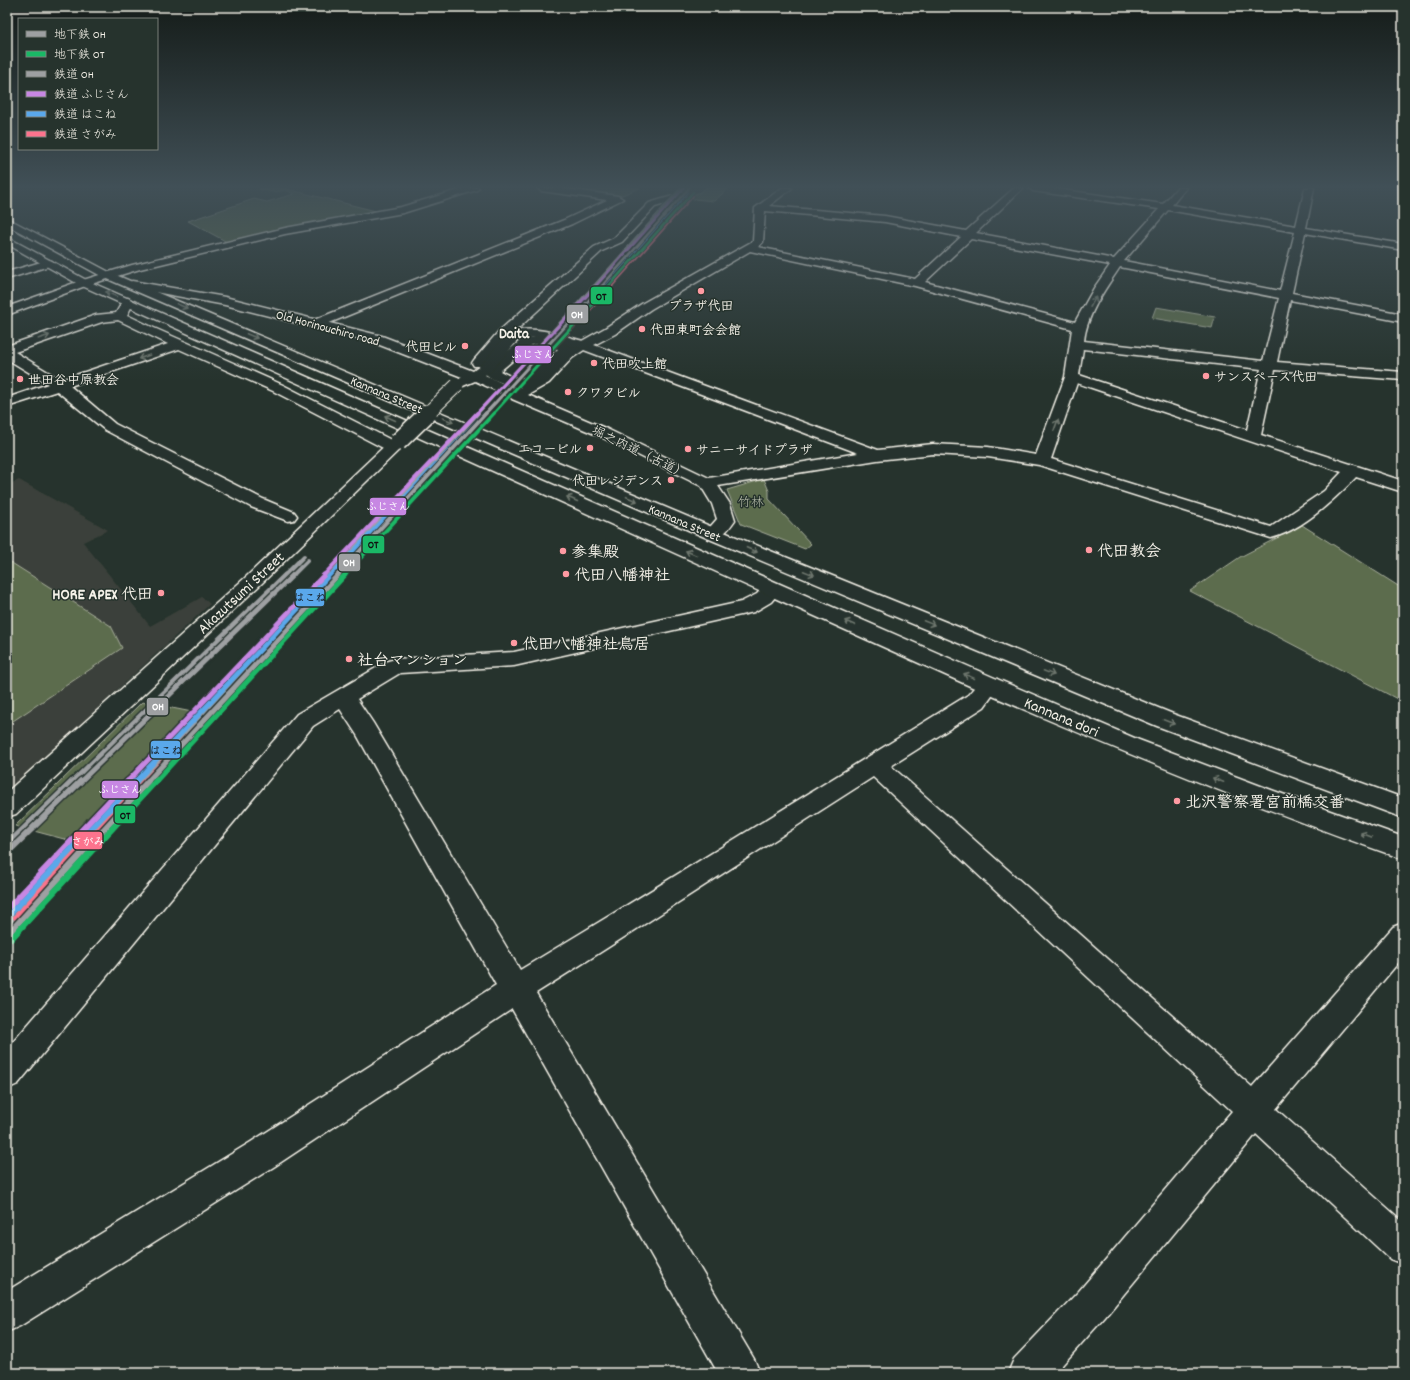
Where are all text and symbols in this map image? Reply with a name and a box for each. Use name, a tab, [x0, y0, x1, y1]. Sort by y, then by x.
legend	[18, 18, 158, 150]
text: 地下鉄 OH	[54, 27, 106, 44]
text: 地下鉄 OT	[54, 47, 105, 64]
text: 鉄道 OH	[54, 67, 94, 84]
text: 鉄道 ふじさん	[54, 87, 129, 104]
text: 鉄道 はこね	[54, 107, 117, 124]
text: 鉄道 さがみ	[54, 127, 117, 144]
line badge: OT	[590, 286, 613, 305]
marker: プラザ代田	[696, 286, 706, 296]
one-way arrow	[106, 290, 118, 298]
text: OT	[596, 290, 607, 306]
one-way arrow	[1090, 296, 1097, 308]
place label: プラザ代田	[668, 298, 734, 317]
one-way arrow	[175, 303, 187, 311]
line badge: OH	[566, 304, 589, 324]
street label: Old Horinouchiro road	[273, 306, 381, 352]
text: OH	[571, 308, 583, 324]
place label: 代田東町会会館	[650, 322, 741, 341]
district label: Daita	[499, 324, 530, 346]
marker: 代田東町会会館	[637, 324, 647, 334]
one-way arrow	[37, 333, 50, 340]
one-way arrow	[245, 333, 257, 340]
place label: 代田ビル	[405, 339, 457, 358]
marker: 代田ビル	[460, 341, 470, 351]
line badge: ふじさん	[514, 345, 552, 364]
text: ふじさん	[511, 348, 555, 364]
one-way arrow	[139, 353, 151, 361]
place label: 代田吹上館	[602, 356, 667, 375]
marker: 代田吹上館	[589, 358, 599, 368]
place label: サンスペース代田	[1214, 369, 1317, 388]
marker: サンスペース代田	[1201, 371, 1211, 381]
place label: 世田谷中原教会	[28, 372, 119, 391]
street label: Kannana Street	[347, 373, 425, 420]
marker: 世田谷中原教会	[15, 374, 25, 384]
place label: クワタビル	[576, 385, 641, 404]
marker: クワタビル	[563, 387, 573, 397]
one-way arrow	[384, 414, 396, 421]
one-way arrow	[442, 417, 454, 425]
one-way arrow	[1052, 419, 1060, 431]
street label: 堀之内道（古道）	[588, 422, 690, 485]
place label: エコービル	[518, 441, 582, 460]
place label: サニーサイドプラザ	[696, 442, 813, 461]
marker: エコービル	[585, 443, 595, 453]
marker: サニーサイドプラザ	[683, 444, 693, 454]
place label: 代田レジデンス	[572, 473, 663, 492]
marker: 代田レジデンス	[666, 475, 676, 485]
park label: 竹林	[738, 494, 764, 513]
one-way arrow	[567, 495, 579, 503]
one-way arrow	[626, 496, 638, 503]
line badge: ふじさん	[369, 497, 407, 516]
text: ふじさん	[366, 500, 410, 516]
street label: Kannana Street	[645, 501, 723, 548]
line badge: OT	[362, 535, 385, 554]
text: OT	[368, 538, 379, 554]
place label: 代田教会	[1097, 541, 1161, 564]
place label: 参集殿	[571, 542, 619, 565]
marker: 代田教会	[1084, 545, 1094, 555]
marker: 参集殿	[558, 546, 568, 556]
street label: Akazutsumi Street	[193, 547, 290, 640]
one-way arrow	[745, 547, 757, 554]
one-way arrow	[685, 548, 697, 556]
line badge: OH	[338, 553, 361, 572]
text: OH	[343, 556, 355, 572]
place label: 代田八幡神社	[574, 565, 670, 588]
marker: 代田八幡神社	[561, 569, 571, 579]
one-way arrow	[802, 570, 814, 578]
place label: HORE APEX 代田	[52, 584, 153, 607]
marker: HORE APEX 代田	[156, 588, 166, 598]
line badge: はこね	[295, 588, 325, 607]
text: はこね	[294, 591, 327, 607]
one-way arrow	[845, 619, 857, 626]
one-way arrow	[922, 620, 934, 627]
place label: 代田八幡神社鳥居	[522, 634, 650, 657]
marker: 代田八幡神社鳥居	[509, 638, 519, 648]
place label: 社台マンション	[357, 650, 468, 673]
marker: 社台マンション	[344, 654, 354, 664]
one-way arrow	[1042, 669, 1054, 677]
one-way arrow	[963, 672, 975, 679]
street label: Kannana dori	[1020, 692, 1102, 744]
line badge: OH	[146, 697, 169, 716]
text: OH	[152, 700, 164, 716]
one-way arrow	[1163, 718, 1175, 726]
line badge: はこね	[150, 740, 181, 759]
text: はこね	[150, 744, 183, 760]
one-way arrow	[1213, 775, 1225, 783]
line badge: ふじさん	[101, 780, 139, 799]
text: ふじさん	[98, 783, 142, 799]
place label: 北沢警察署宮前橋交番	[1185, 792, 1345, 815]
marker: 北沢警察署宮前橋交番	[1172, 796, 1182, 806]
line badge: OT	[114, 805, 136, 824]
text: OT	[120, 809, 131, 825]
one-way arrow	[1361, 830, 1373, 838]
line badge: さがみ	[73, 831, 103, 850]
text: さがみ	[72, 835, 105, 851]

